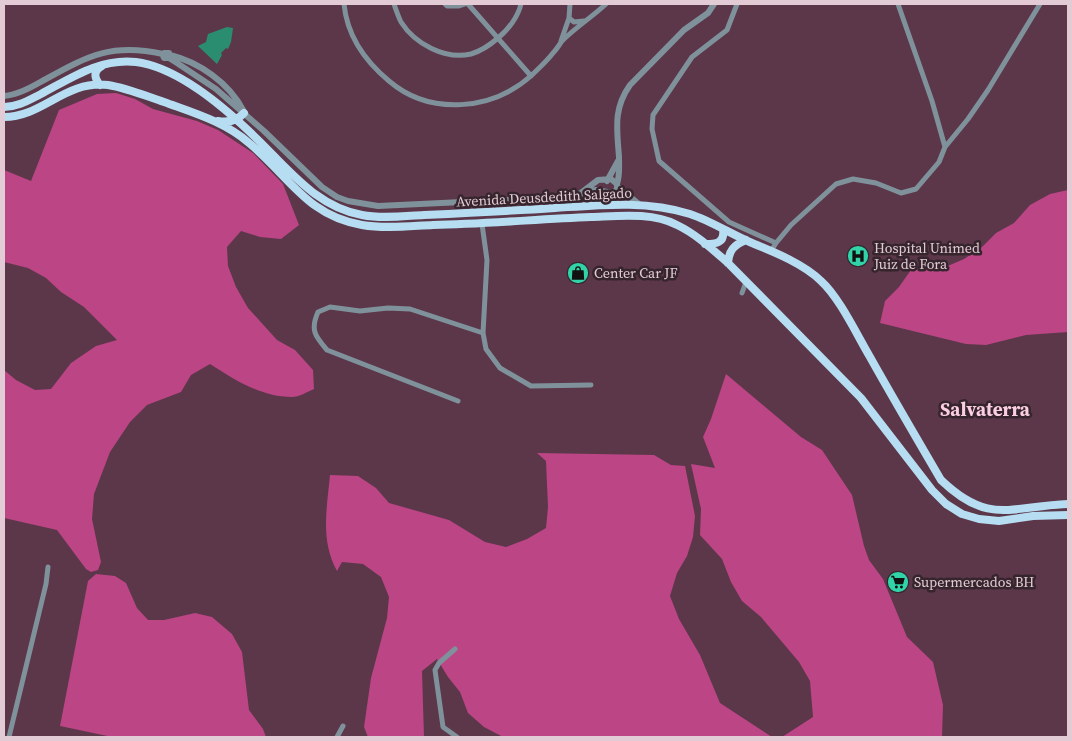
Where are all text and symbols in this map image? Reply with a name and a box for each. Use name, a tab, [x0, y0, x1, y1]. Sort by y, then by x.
street label: Avenida Deusdedith Salgado	[456, 182, 633, 212]
place label: Hospital Unimed Juiz de Fora	[873, 238, 980, 274]
hospital icon: Hospital Unimed Juiz de Fora	[846, 244, 870, 268]
shop icon: Center Car JF	[566, 261, 590, 285]
place label: Center Car JF	[594, 263, 678, 283]
district label: Salvaterra	[940, 396, 1031, 422]
supermarket icon: Supermercados BH	[886, 570, 910, 594]
place label: Supermercados BH	[914, 572, 1034, 592]

